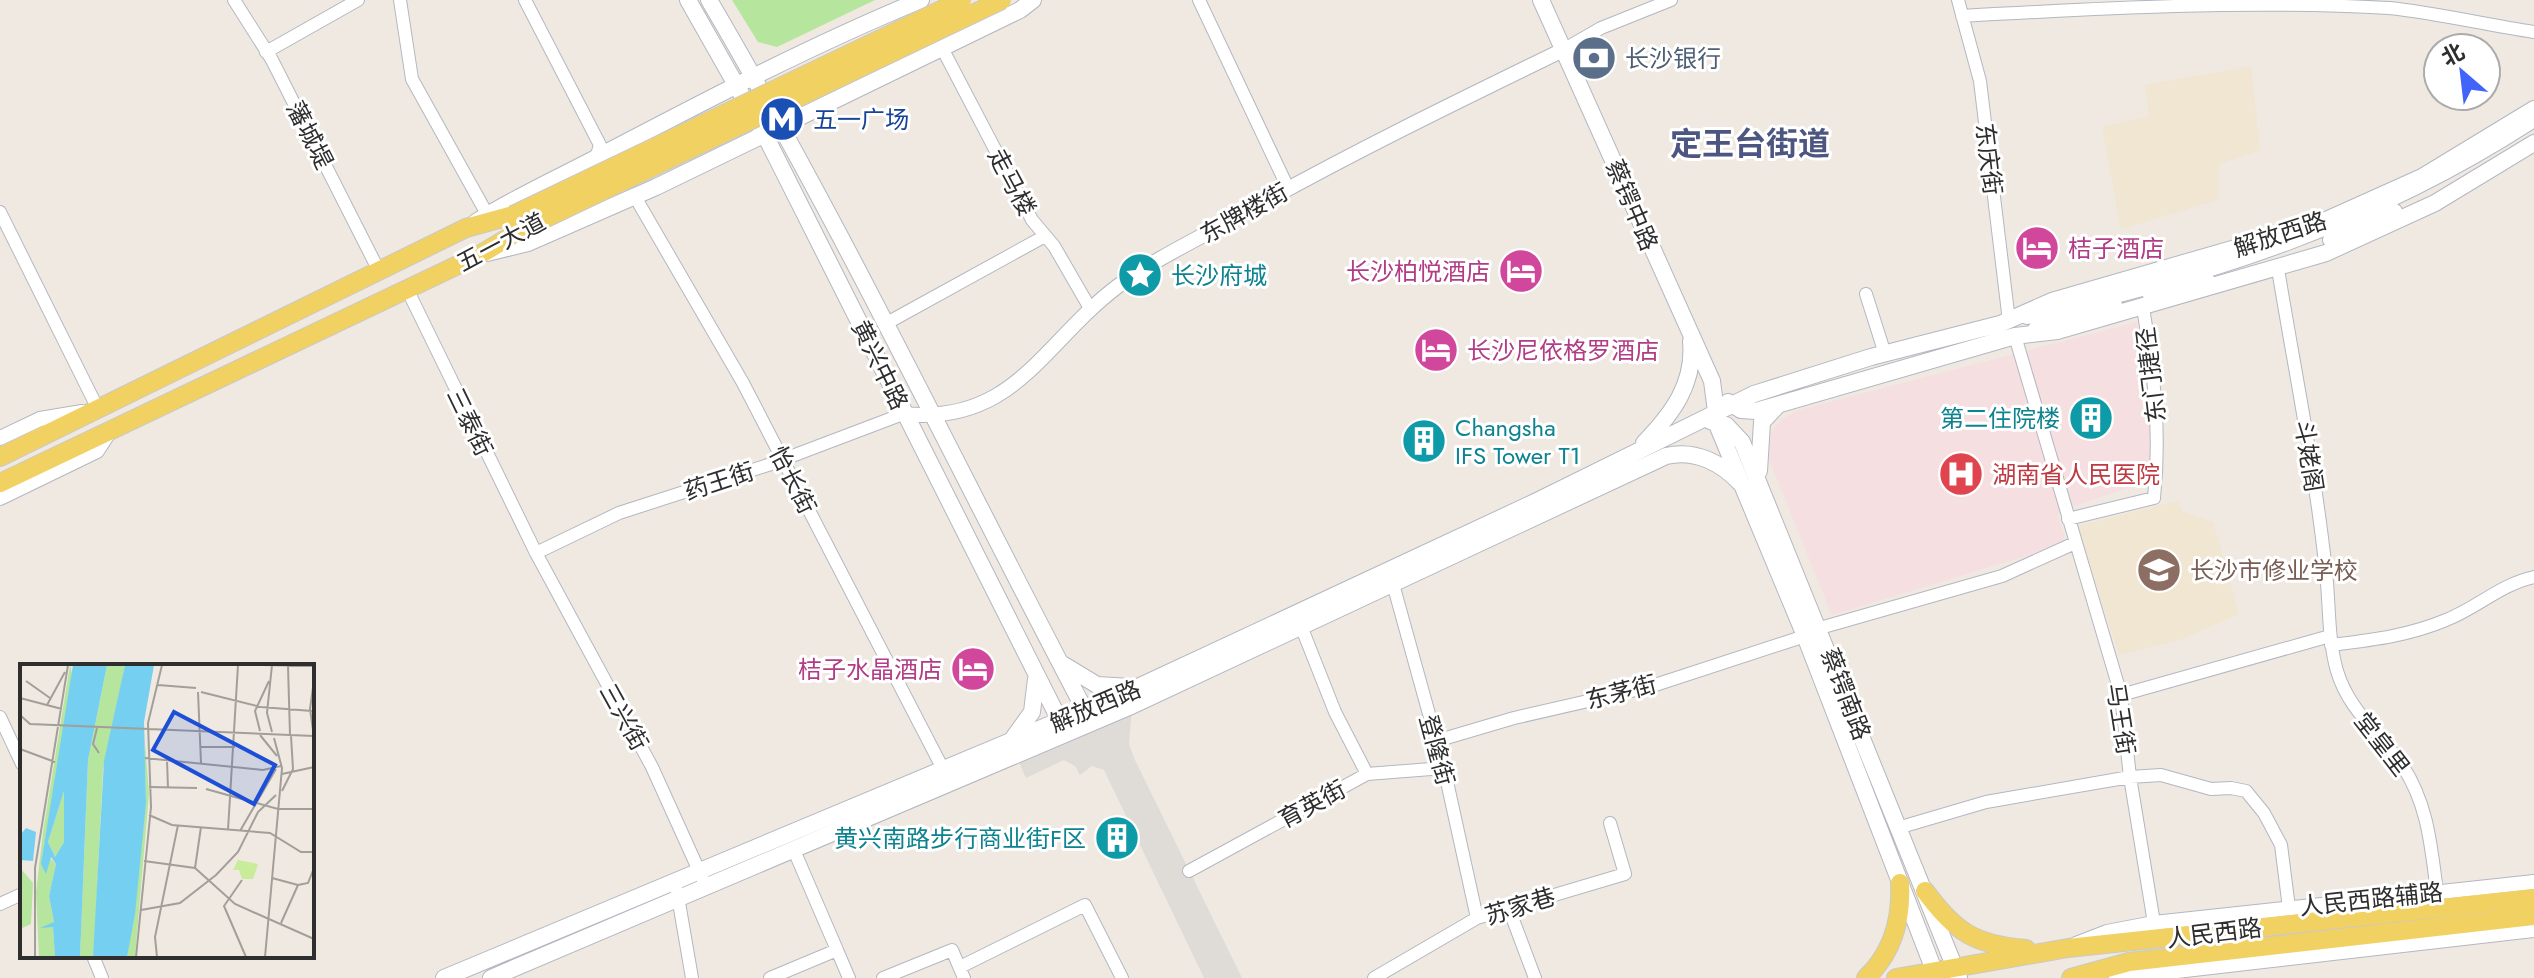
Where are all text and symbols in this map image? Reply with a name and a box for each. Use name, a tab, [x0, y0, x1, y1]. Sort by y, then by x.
north arrow	[2422, 32, 2502, 112]
bank icon: 长沙银行	[1570, 34, 1618, 82]
text: 北	[2435, 35, 2470, 74]
place label: 长沙银行	[1625, 41, 1721, 76]
street label: 藩城堤	[278, 95, 342, 175]
metro station icon: 五一广场	[758, 95, 806, 143]
place label: 五一广场	[813, 102, 909, 137]
district label: 定王台街道	[1670, 121, 1830, 167]
street label: 东庆街	[1967, 121, 2011, 197]
street label: 走马楼	[980, 142, 1044, 222]
street label: 蔡锷中路	[1597, 154, 1667, 256]
street label: 东牌楼街	[1194, 174, 1294, 252]
street label: 解放西路	[2229, 203, 2331, 265]
street label: 五一大道	[450, 204, 552, 280]
hotel icon: 桔子酒店	[2013, 224, 2061, 272]
place label: 桔子酒店	[2068, 231, 2164, 266]
hotel icon: 长沙柏悦酒店	[1497, 247, 1545, 295]
place icon: 长沙府城	[1116, 251, 1164, 299]
place label: 长沙柏悦酒店	[1346, 254, 1490, 289]
place label: 长沙府城	[1171, 258, 1267, 293]
street label: 黄兴中路	[843, 314, 917, 416]
street label: 东门捷径	[2128, 325, 2174, 425]
hotel icon: 长沙尼依格罗酒店	[1412, 326, 1460, 374]
place label: 长沙尼依格罗酒店	[1467, 333, 1659, 368]
street label: 三泰街	[438, 382, 502, 462]
building icon: 第二住院楼	[2067, 394, 2115, 442]
place label: 第二住院楼	[1940, 401, 2060, 436]
place label: Changsha IFS Tower T1	[1455, 410, 1580, 473]
building icon: Changsha IFS Tower T1	[1400, 417, 1448, 465]
street label: 斗姥阁	[2286, 418, 2332, 494]
street label: 怡长街	[761, 440, 825, 520]
hospital icon: 湖南省人民医院	[1937, 450, 1985, 498]
street label: 药王街	[679, 453, 759, 509]
place label: 湖南省人民医院	[1992, 457, 2160, 492]
school or university icon: 长沙市修业学校	[2135, 546, 2183, 594]
place label: 长沙市修业学校	[2190, 553, 2358, 588]
street label: 蔡锷南路	[1812, 643, 1880, 745]
hotel icon: 桔子水晶酒店	[949, 645, 997, 693]
place label: 桔子水晶酒店	[798, 652, 942, 687]
inset map	[20, 664, 314, 958]
street label: 东茅街	[1582, 666, 1660, 718]
street label: 解放西路	[1044, 671, 1146, 741]
street label: 三兴街	[591, 677, 657, 757]
street label: 马王街	[2098, 681, 2144, 757]
street label: 堂皇里	[2346, 705, 2418, 783]
street label: 登隆街	[1411, 711, 1463, 789]
street label: 育英街	[1272, 772, 1352, 836]
building icon: 黄兴南路步行商业街F区	[1093, 814, 1141, 862]
place label: 黄兴南路步行商业街F区	[834, 821, 1086, 856]
street label: 人民西路辅路	[2298, 874, 2444, 924]
street label: 苏家巷	[1480, 879, 1560, 933]
street label: 人民西路	[2164, 910, 2264, 956]

